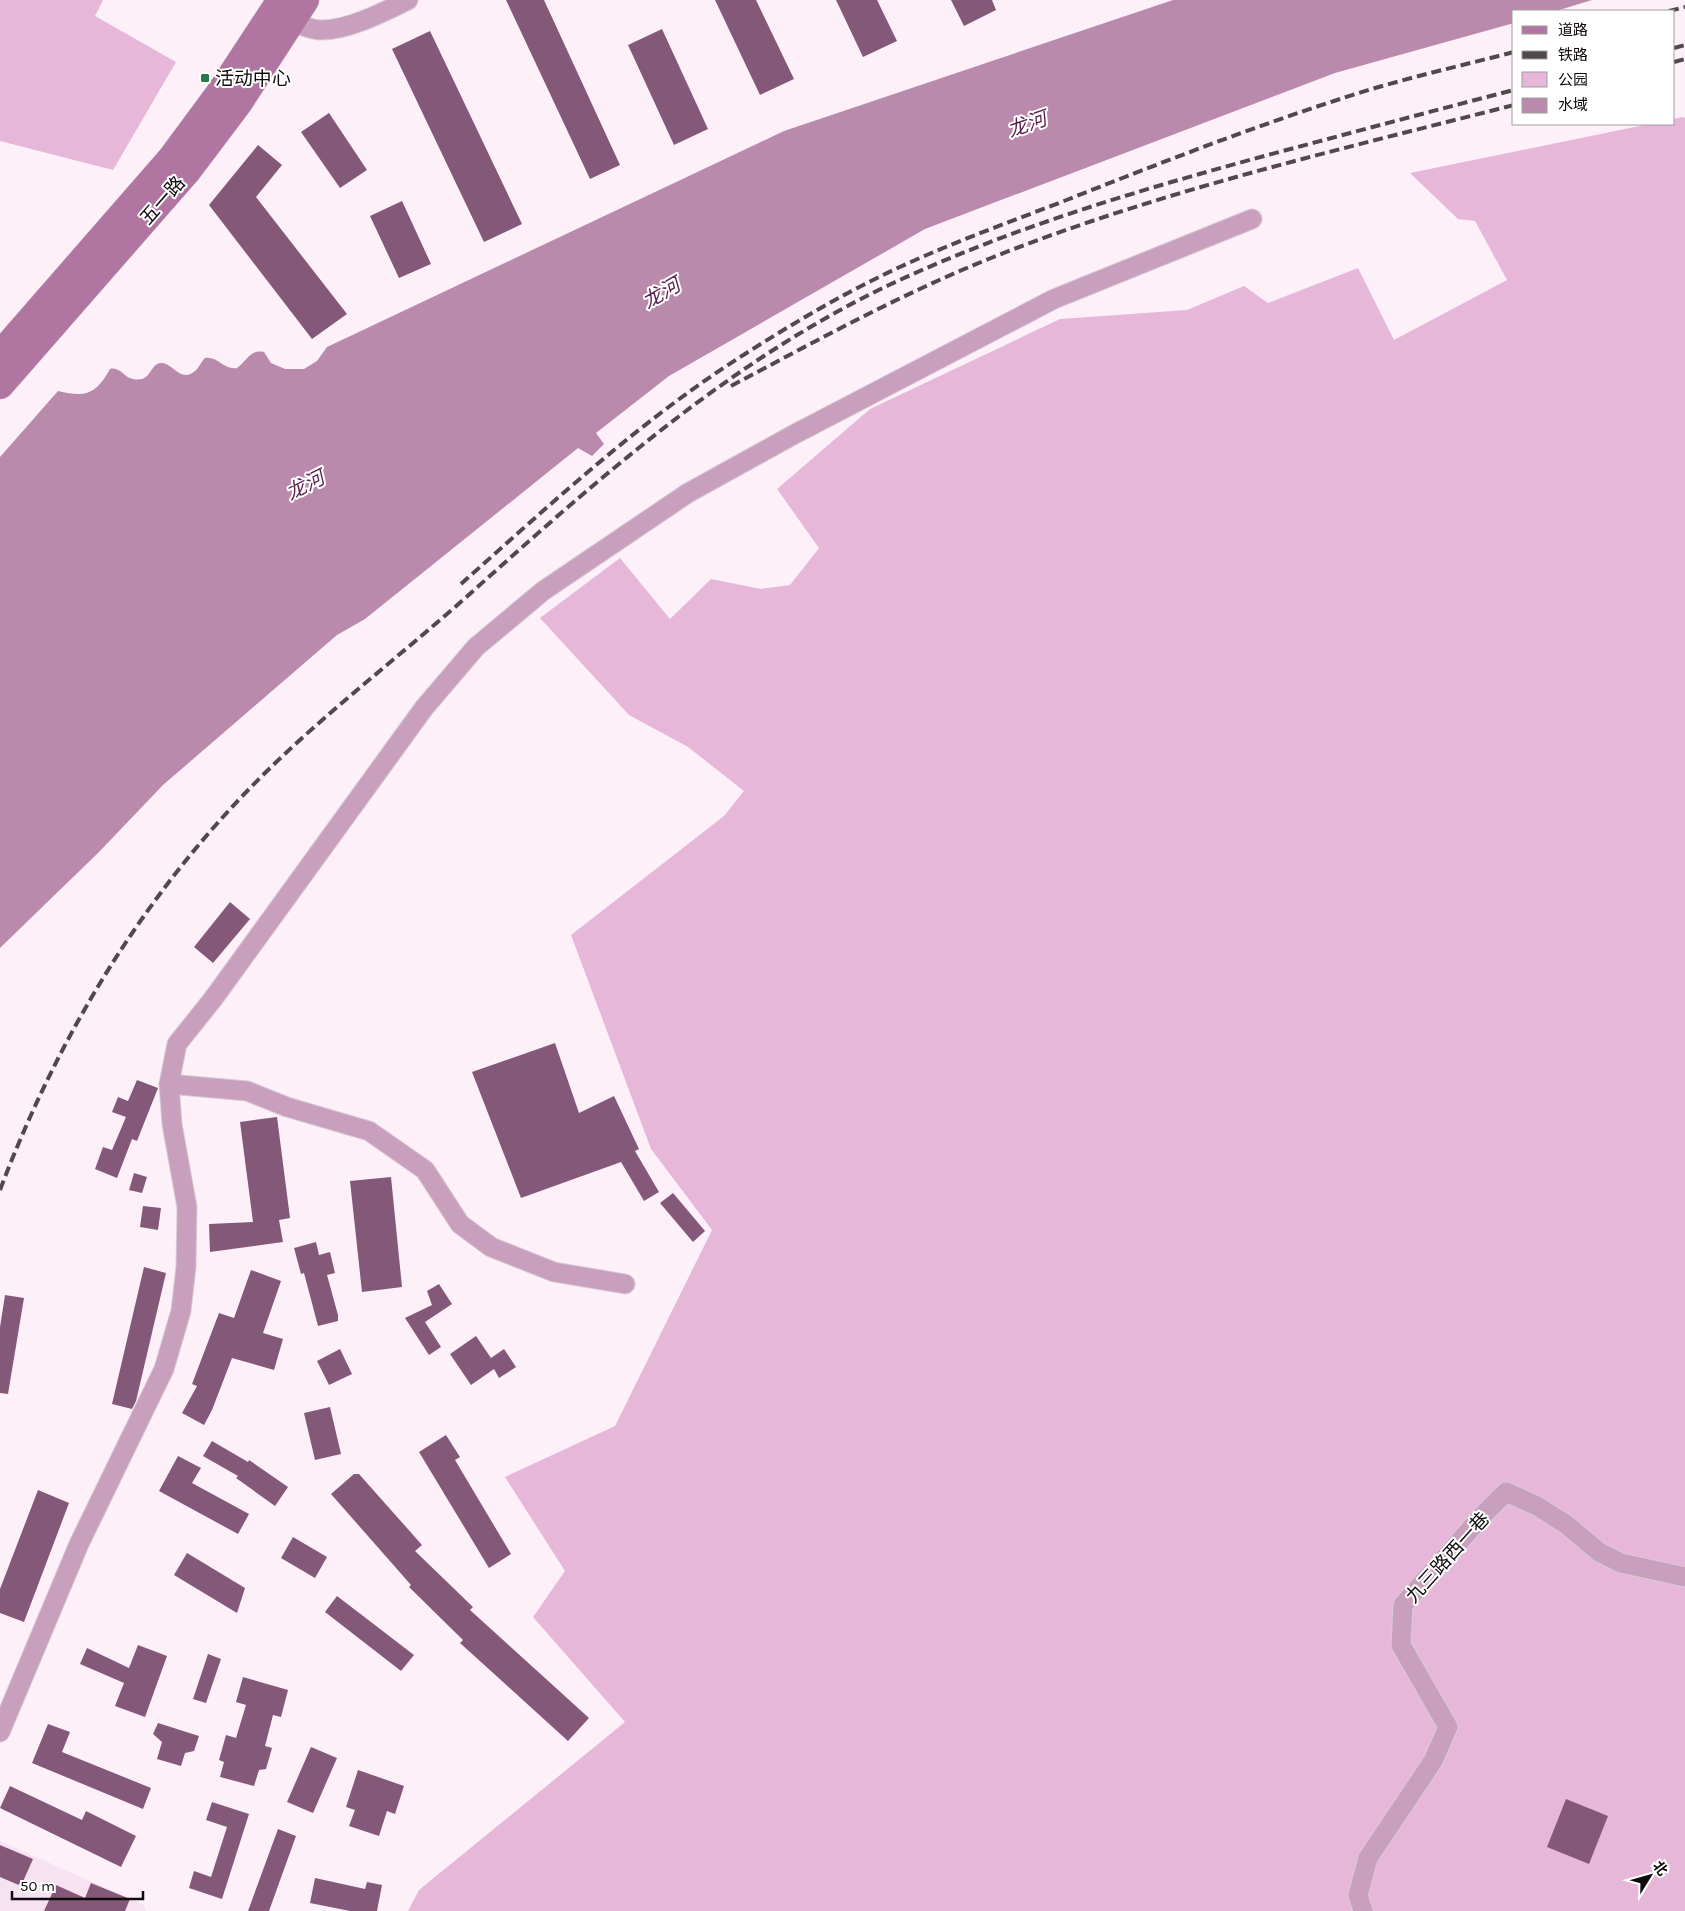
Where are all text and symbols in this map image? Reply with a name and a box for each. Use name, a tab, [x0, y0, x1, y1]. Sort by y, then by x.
legend	[1512, 10, 1675, 125]
text: 道路	[1558, 21, 1588, 39]
text: 铁路	[1558, 46, 1588, 64]
place label: 活动中心	[215, 68, 291, 90]
text: 公园	[1558, 71, 1588, 89]
marker: 活动中心	[199, 72, 211, 84]
text: 水域	[1558, 96, 1588, 114]
water label: 龙河	[1005, 106, 1054, 142]
street label: 五一路	[136, 172, 190, 229]
water label: 龙河	[638, 271, 688, 313]
water label: 龙河	[282, 464, 332, 505]
street label: 九三路西一巷	[1401, 1508, 1494, 1607]
north arrow	[1625, 1851, 1675, 1901]
text: 北	[1649, 1858, 1671, 1879]
scale bar	[12, 1868, 144, 1900]
text: 50 m	[20, 1877, 55, 1895]

